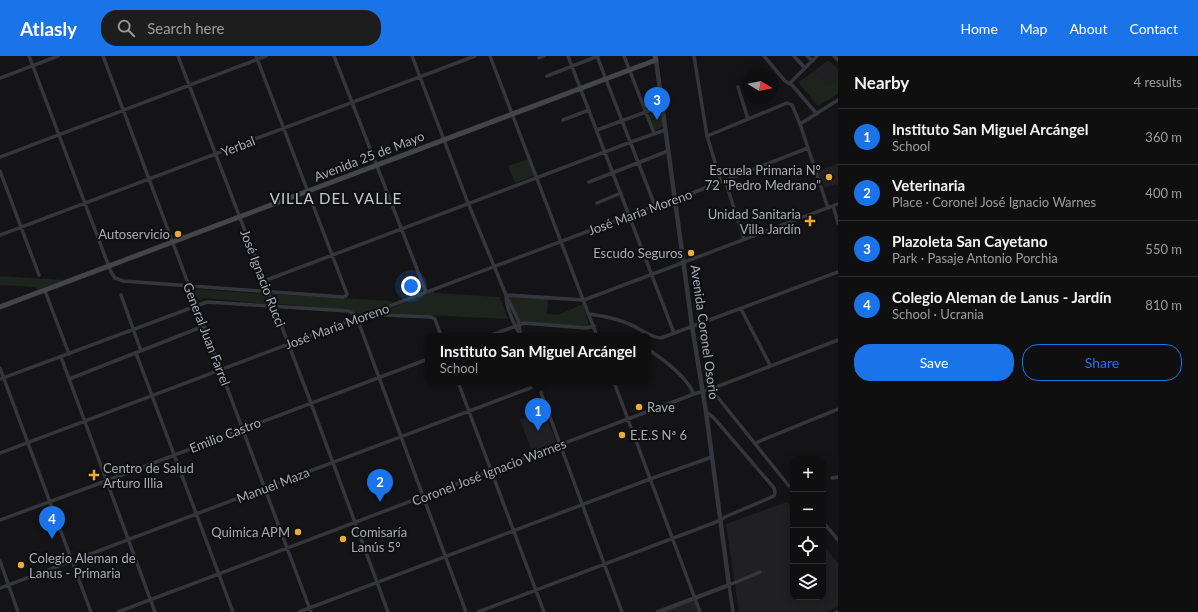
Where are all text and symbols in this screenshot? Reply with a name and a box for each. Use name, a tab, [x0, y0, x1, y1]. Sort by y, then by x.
search box	[101, 10, 381, 46]
text: Atlasly	[20, 17, 77, 40]
icon: search	[115, 17, 137, 39]
text: Search here	[147, 19, 225, 37]
text: Home	[960, 20, 998, 37]
text: Map	[1020, 20, 1047, 37]
text: About	[1069, 20, 1107, 37]
text: Contact	[1129, 20, 1178, 37]
north arrow	[742, 68, 778, 104]
text: Nearby	[854, 72, 909, 93]
text: 4 results	[1134, 74, 1182, 90]
pin: 3	[644, 87, 670, 120]
text: Instituto San Miguel Arcángel	[892, 120, 1088, 138]
street label: Avenida 25 de Mayo	[311, 128, 427, 184]
text: 1	[863, 129, 871, 145]
text: 360 m	[1145, 129, 1182, 145]
street label: Yerbal	[219, 132, 257, 160]
text: School	[892, 138, 930, 154]
place label: Escuela Primaria N° 72 "Pedro Medrano"	[705, 162, 821, 193]
marker: Escuela Primaria N° 72 "Pedro Medrano"	[824, 172, 834, 182]
text: Veterinaria	[892, 176, 965, 194]
text: 2	[863, 185, 871, 201]
text: 400 m	[1145, 185, 1182, 201]
street label: José María Moreno	[586, 186, 694, 238]
district label: VILLA DEL VALLE	[270, 189, 402, 207]
text: Place · Coronel José Ignacio Warnes	[892, 194, 1096, 210]
place label: Unidad Sanitaria Villa Jardín	[708, 206, 801, 237]
marker: Unidad Sanitaria Villa Jardín	[804, 215, 816, 227]
place label: Autoservicio	[98, 226, 170, 242]
street label: José Ignacio Rucci	[237, 227, 289, 329]
marker: Autoservicio	[173, 229, 183, 239]
text: Plazoleta San Cayetano	[892, 232, 1048, 250]
text: 3	[863, 241, 871, 257]
text: 550 m	[1145, 241, 1182, 257]
place label: Escudo Seguros	[593, 245, 683, 261]
marker: Escudo Seguros	[686, 248, 696, 258]
text: Park · Pasaje Antonio Porchia	[892, 250, 1058, 266]
street label: Avenida Coronel Osorio	[688, 264, 722, 400]
your location	[401, 276, 421, 296]
street label: General Juan Farrel	[180, 280, 234, 388]
text: Colegio Aleman de Lanus - Jardín	[892, 288, 1112, 306]
text: 4	[863, 297, 871, 313]
text: 810 m	[1145, 297, 1182, 313]
street label: José María Moreno	[283, 300, 391, 352]
text: School · Ucrania	[892, 306, 984, 322]
popup	[425, 333, 651, 385]
text: Instituto San Miguel Arcángel	[440, 342, 636, 360]
button: Save	[854, 344, 1014, 381]
button: Share	[1022, 344, 1182, 381]
text: School	[440, 360, 478, 376]
pin: 1	[525, 398, 551, 431]
place label: Rave	[647, 399, 675, 415]
marker: Rave	[634, 402, 644, 412]
street label: Emilio Castro	[187, 414, 263, 456]
place label: E.E.S Nª 6	[630, 427, 687, 443]
marker: E.E.S Nª 6	[617, 430, 627, 440]
street label: Coronel José Ignacio Warnes	[410, 435, 569, 509]
map controls	[790, 456, 826, 600]
button: +	[790, 456, 826, 492]
place label: Centro de Salud Arturo Illia	[103, 460, 194, 491]
street label: Manuel Maza	[234, 464, 312, 506]
marker: Centro de Salud Arturo Illia	[88, 469, 100, 481]
pin: 2	[367, 469, 393, 502]
button: −	[790, 492, 826, 528]
pin: 4	[39, 506, 65, 539]
place label: Quimica APM	[211, 524, 290, 540]
place label: Comisaría Lanús 5°	[351, 524, 407, 555]
marker: Quimica APM	[293, 527, 303, 537]
button: locate	[790, 528, 826, 564]
marker: Comisaría Lanús 5°	[338, 534, 348, 544]
place label: Colegio Aleman de Lanus - Primaria	[29, 550, 136, 581]
marker: Colegio Aleman de Lanus - Primaria	[16, 560, 26, 570]
button: layers	[790, 564, 826, 600]

